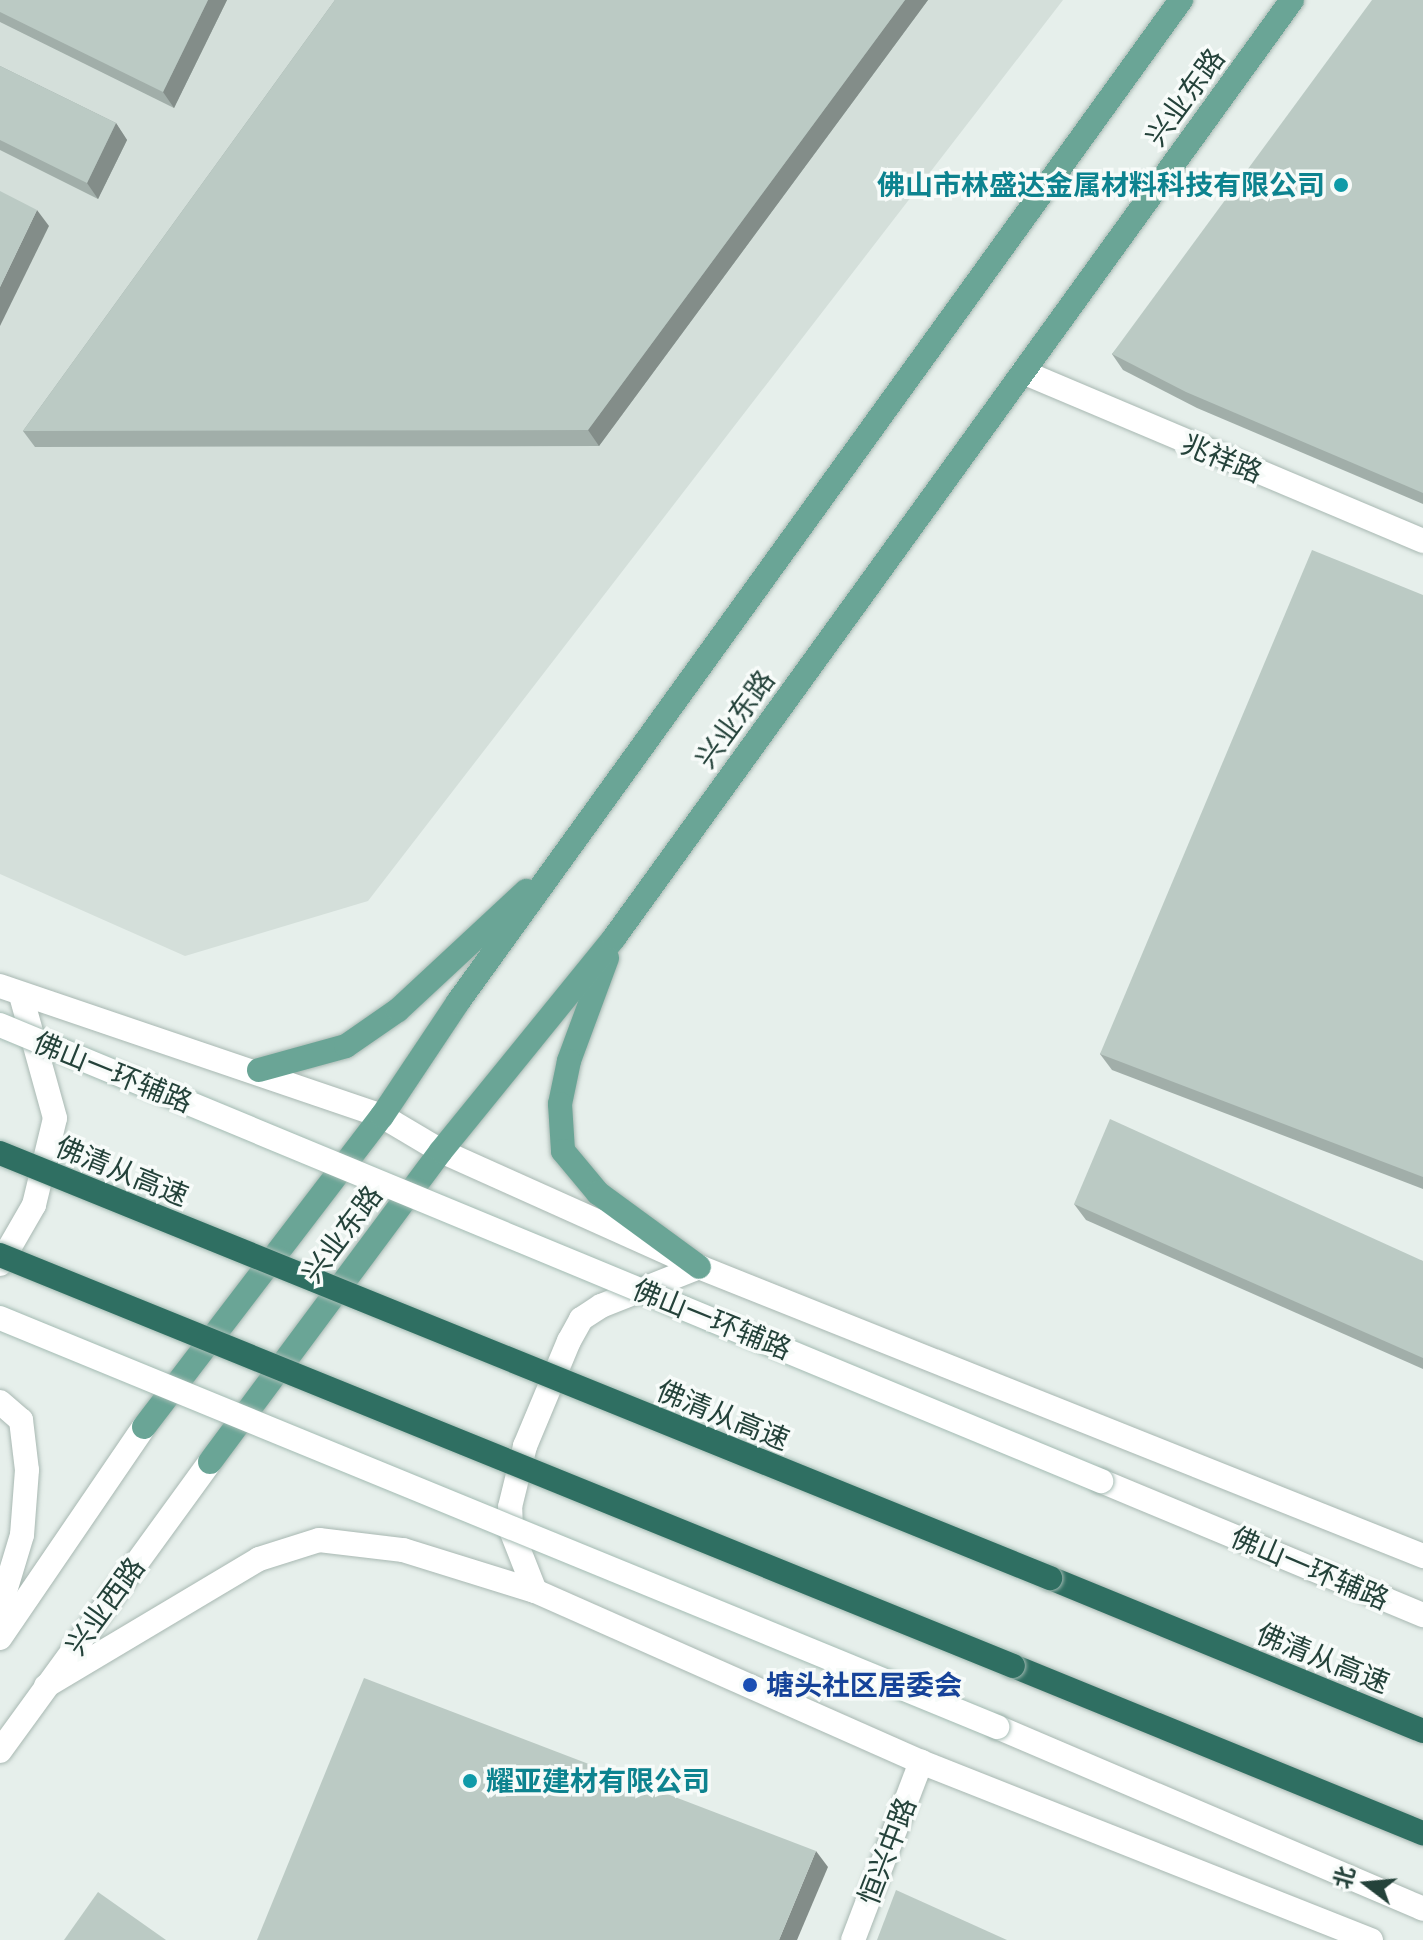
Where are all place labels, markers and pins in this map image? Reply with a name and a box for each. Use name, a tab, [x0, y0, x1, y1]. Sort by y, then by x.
place label: 佛山市林盛达金属材料科技有限公司	[877, 168, 1325, 202]
marker: 佛山市林盛达金属材料科技有限公司	[1332, 176, 1350, 194]
place label: 塘头社区居委会	[766, 1668, 962, 1702]
marker: 塘头社区居委会	[741, 1676, 759, 1694]
place label: 耀亚建材有限公司	[486, 1764, 710, 1798]
marker: 耀亚建材有限公司	[461, 1772, 479, 1790]

